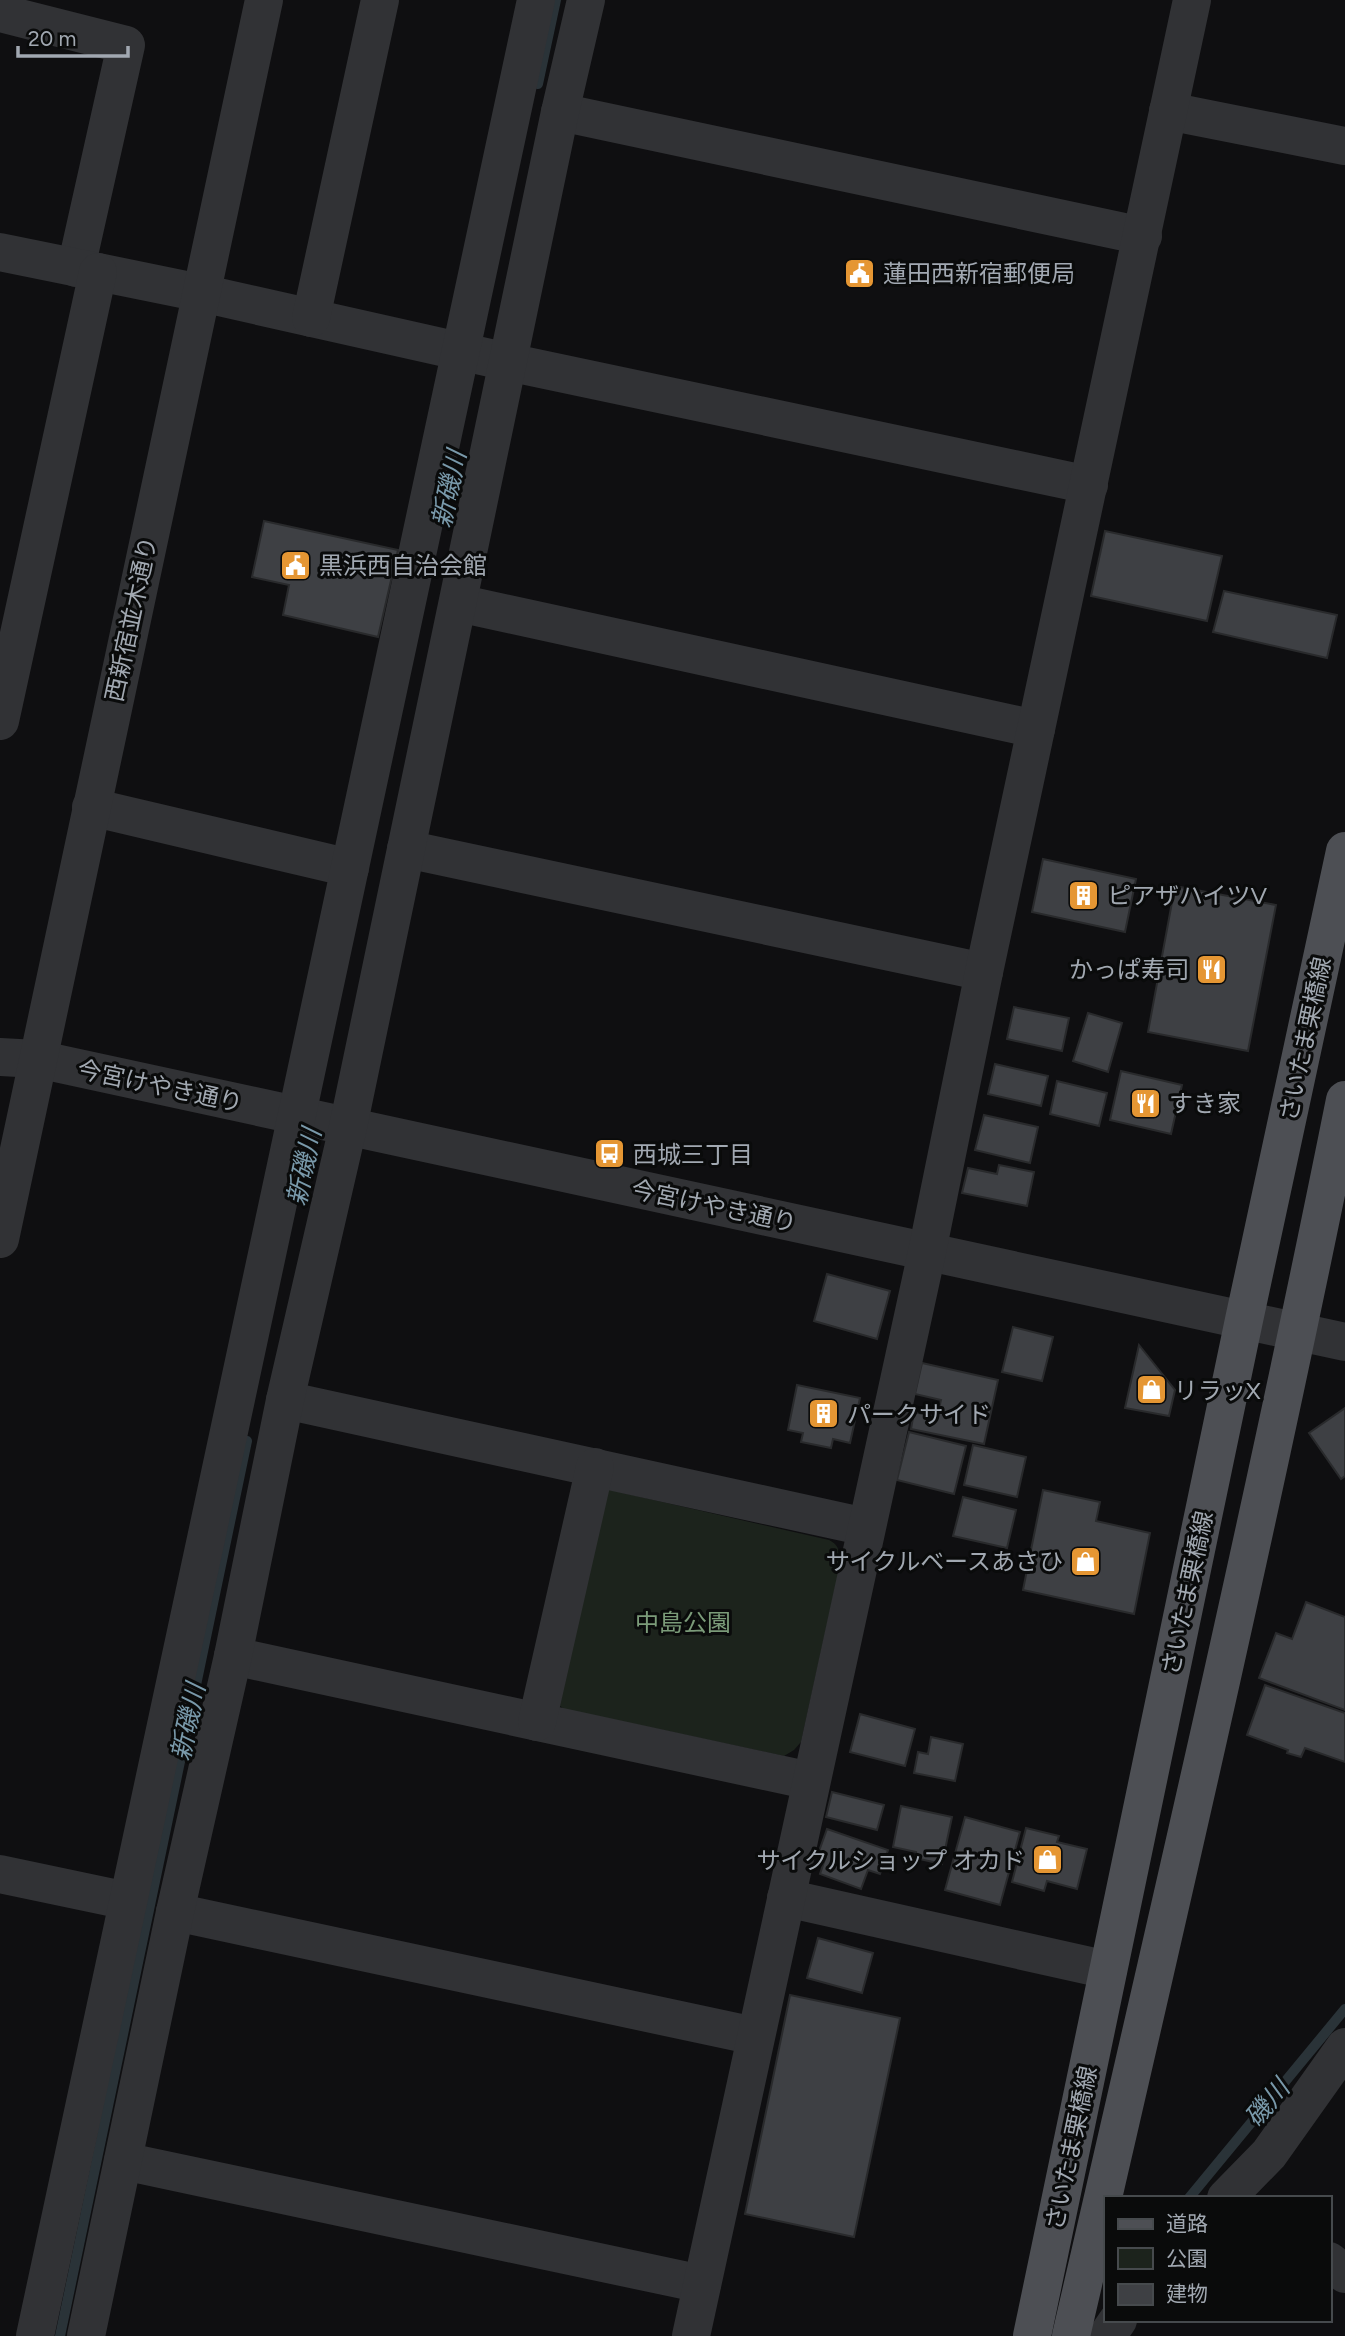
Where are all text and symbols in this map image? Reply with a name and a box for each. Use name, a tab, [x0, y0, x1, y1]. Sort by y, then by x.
scale bar	[18, 14, 128, 58]
text: 20 m	[28, 26, 76, 51]
public building icon: 蓮田西新宿郵便局	[843, 256, 877, 290]
place label: 蓮田西新宿郵便局	[883, 259, 1075, 288]
water label: 新磯川	[425, 445, 473, 530]
street label: 西新宿並木通り	[99, 534, 163, 704]
public building icon: 黒浜西自治会館	[279, 548, 313, 582]
place label: 黒浜西自治会館	[319, 551, 487, 580]
building icon: ピアザハイツV	[1067, 878, 1101, 912]
place label: ピアザハイツV	[1107, 881, 1268, 910]
restaurant icon: かっぱ寿司	[1195, 952, 1229, 986]
street label: さいたま栗橋線	[1273, 954, 1337, 1124]
place label: かっぱ寿司	[1069, 955, 1189, 984]
street label: 今宮けやき通り	[75, 1054, 245, 1118]
restaurant icon: すき家	[1129, 1086, 1163, 1120]
place label: すき家	[1169, 1089, 1241, 1118]
water label: 新磯川	[280, 1123, 328, 1208]
bus stop icon: 西城三丁目	[593, 1137, 627, 1171]
place label: 西城三丁目	[633, 1140, 753, 1169]
street label: 今宮けやき通り	[629, 1174, 799, 1238]
shop icon: リラッX	[1134, 1373, 1168, 1407]
place label: リラッX	[1174, 1376, 1261, 1405]
building icon: パークサイド	[807, 1397, 841, 1431]
place label: パークサイド	[847, 1400, 991, 1429]
street label: さいたま栗橋線	[1155, 1508, 1219, 1678]
shop icon: サイクルベースあさひ	[1069, 1544, 1103, 1578]
place label: サイクルベースあさひ	[825, 1547, 1063, 1576]
park label: 中島公園	[635, 1608, 731, 1637]
water label: 新磯川	[164, 1678, 212, 1763]
shop icon: サイクルショップ オカド	[1031, 1843, 1065, 1877]
place label: サイクルショップ オカド	[756, 1846, 1025, 1875]
street label: さいたま栗橋線	[1039, 2063, 1103, 2233]
water label: 磯川	[1238, 2071, 1298, 2133]
legend	[1104, 2196, 1331, 2322]
text: 道路	[1166, 2211, 1208, 2236]
text: 公園	[1166, 2246, 1208, 2271]
text: 建物	[1166, 2281, 1208, 2306]

